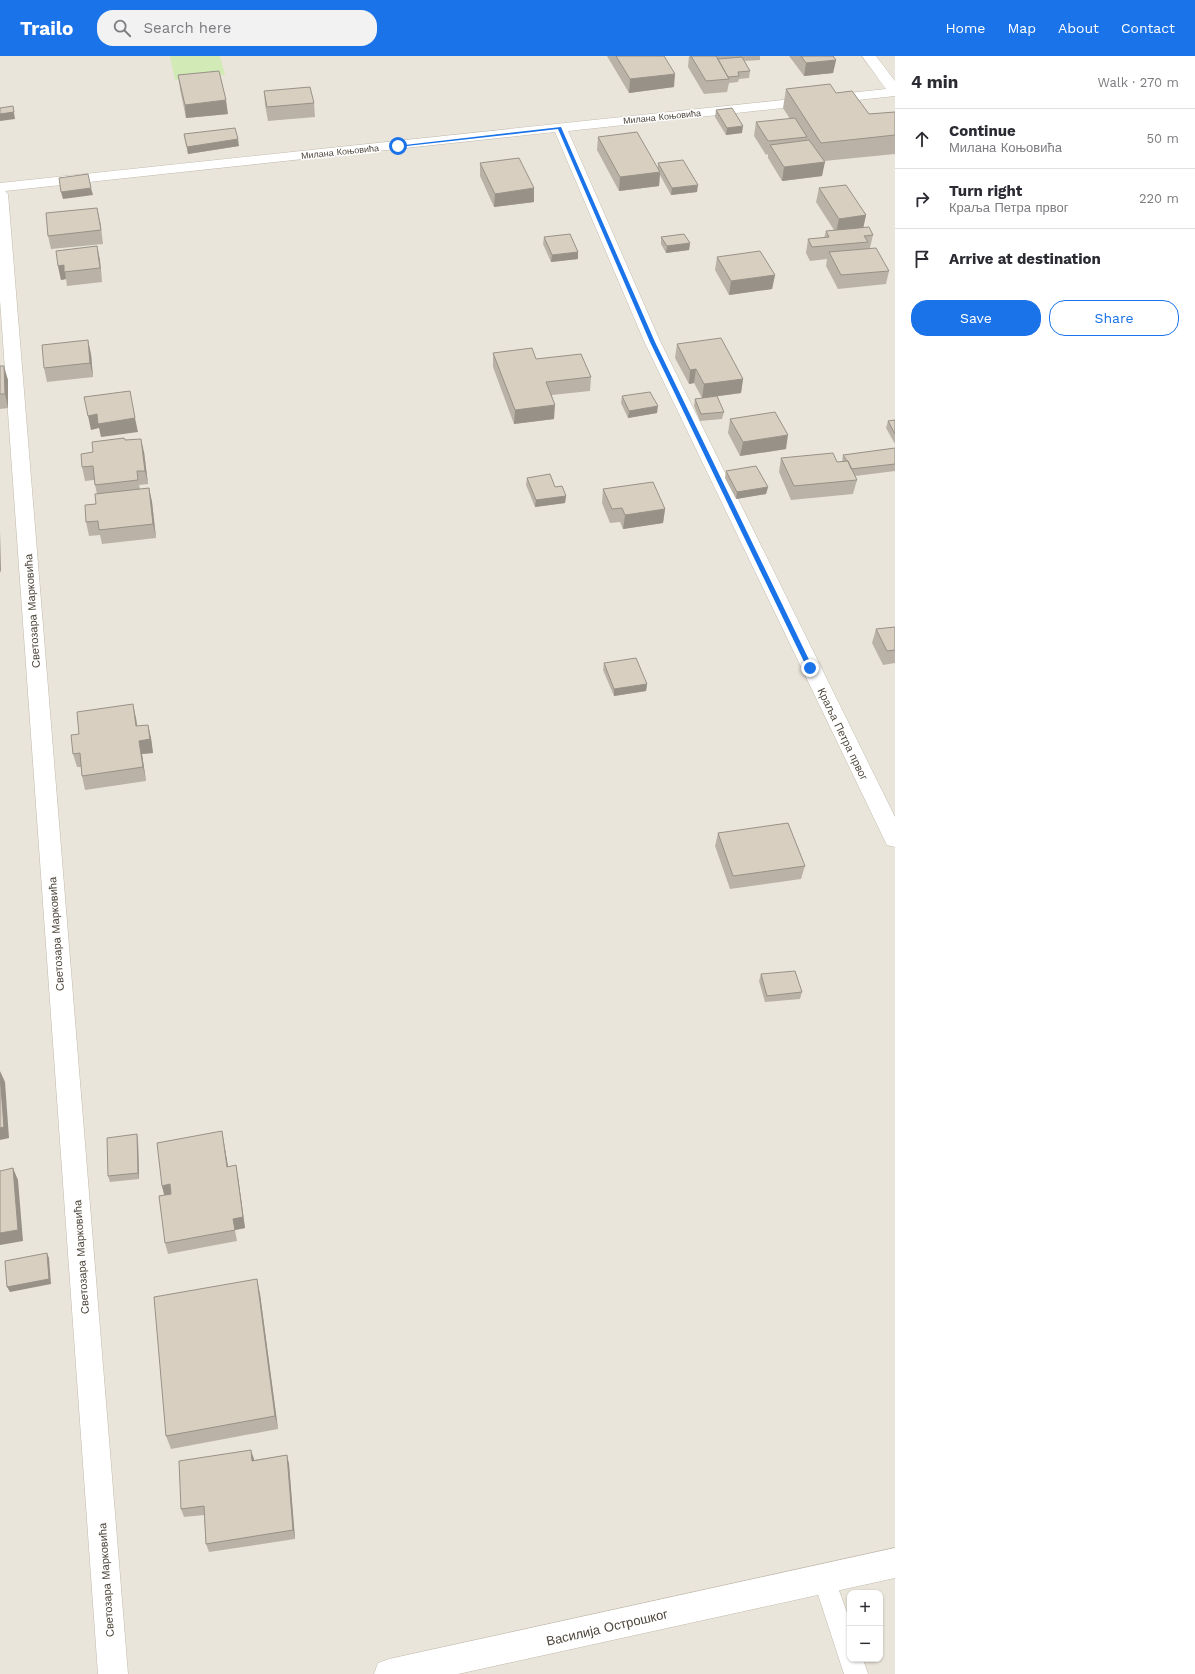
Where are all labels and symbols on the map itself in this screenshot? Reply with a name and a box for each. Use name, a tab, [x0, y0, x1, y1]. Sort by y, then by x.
street label: Милана Коњовића	[623, 108, 701, 126]
route start	[389, 137, 407, 155]
street label: Милана Коњовића	[301, 143, 379, 161]
street label: Светозара Марковића	[22, 553, 43, 668]
route end	[801, 659, 819, 677]
street label: Краља Петра првог	[815, 686, 871, 782]
street label: Светозара Марковића	[46, 876, 67, 991]
street label: Светозара Марковића	[71, 1199, 92, 1314]
street label: Светозара Марковића	[96, 1522, 117, 1637]
street label: Василија Острошког	[545, 1606, 670, 1649]

